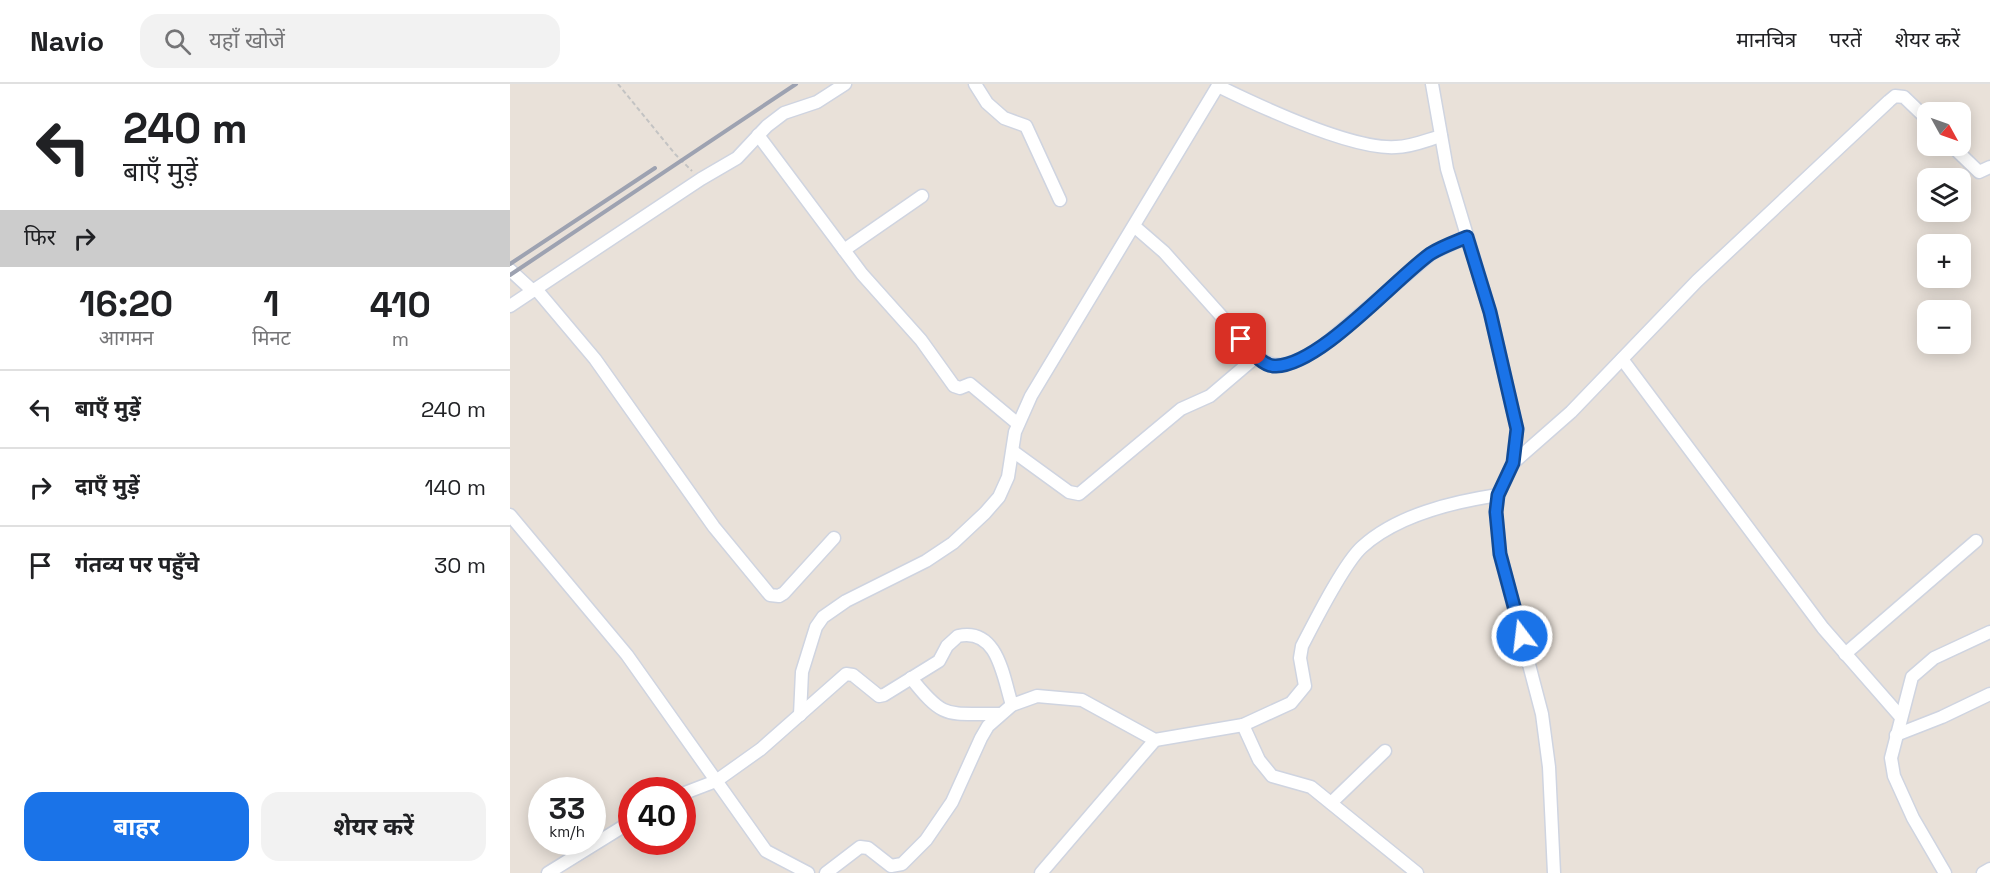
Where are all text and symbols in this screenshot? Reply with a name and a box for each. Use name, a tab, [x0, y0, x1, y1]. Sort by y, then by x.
search box	[140, 14, 560, 68]
text: Navio	[30, 23, 104, 59]
icon: search	[161, 25, 194, 58]
text: यहाँ खोजें	[209, 26, 285, 54]
text: मानचित्र	[1736, 26, 1796, 53]
text: परतें	[1829, 26, 1862, 53]
text: शेयर करें	[1895, 26, 1960, 53]
text: 240 m	[123, 102, 248, 155]
north arrow	[1917, 102, 1971, 156]
map controls	[1917, 102, 1971, 354]
icon: left	[24, 108, 102, 186]
text: बाएँ मुड़ें	[123, 154, 198, 189]
button: layers	[1917, 168, 1971, 222]
icon: right	[68, 222, 101, 255]
text: फिर	[24, 223, 56, 251]
button: +	[1917, 234, 1971, 288]
text: 16:20	[79, 281, 173, 327]
text: 1	[263, 281, 280, 327]
text: 410	[370, 282, 431, 328]
button: −	[1917, 300, 1971, 354]
pin	[1215, 313, 1266, 364]
icon: arrive	[1224, 322, 1257, 355]
text: आगमन	[99, 325, 154, 351]
text: मिनट	[252, 325, 291, 351]
text: m	[392, 326, 409, 352]
icon: left	[24, 393, 57, 426]
text: बाएँ मुड़ें	[75, 394, 141, 422]
text: 240 m	[421, 395, 486, 423]
icon: right	[24, 471, 57, 504]
text: दाएँ मुड़ें	[75, 472, 140, 500]
text: 140 m	[424, 473, 486, 501]
icon: arrive	[24, 549, 57, 582]
text: गंतव्य पर पहुँचे	[75, 550, 199, 578]
text: 30 m	[434, 551, 486, 579]
position arrow	[1490, 604, 1554, 668]
speed limit sign: 40	[618, 777, 696, 855]
text: 33	[549, 789, 585, 828]
button: बाहर	[24, 792, 249, 861]
button: शेयर करें	[261, 792, 486, 861]
text: km/h	[549, 822, 585, 841]

